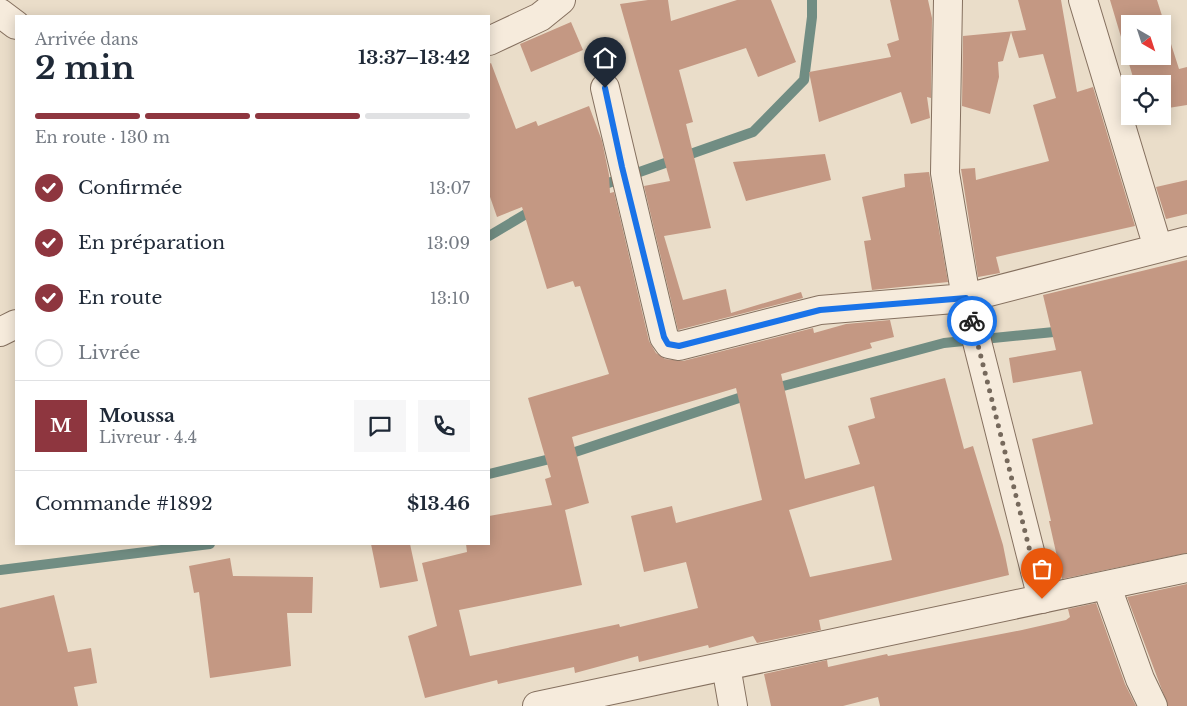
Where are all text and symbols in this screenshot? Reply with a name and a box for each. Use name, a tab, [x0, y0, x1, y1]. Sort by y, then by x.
north arrow	[1121, 15, 1171, 65]
map controls	[1121, 15, 1171, 125]
text: Arrivée dans	[35, 29, 138, 49]
pin	[584, 37, 626, 88]
icon: home	[591, 44, 619, 72]
text: 13:37–13:42	[358, 46, 470, 69]
text: 2 min	[35, 48, 135, 88]
button: locate	[1121, 75, 1171, 125]
text: En route · 130 m	[35, 127, 170, 147]
icon: check	[35, 174, 63, 202]
text: Confirmée	[78, 176, 182, 199]
text: 13:07	[429, 178, 470, 198]
icon: check	[35, 229, 63, 257]
text: En préparation	[78, 231, 225, 254]
text: 13:09	[427, 233, 470, 253]
icon: check	[35, 284, 63, 312]
text: En route	[78, 286, 162, 309]
text: 13:10	[430, 288, 470, 308]
courier	[947, 296, 997, 346]
icon: bike	[958, 307, 986, 335]
text: Livrée	[78, 341, 140, 364]
button: chat	[354, 400, 406, 452]
button: phone	[418, 400, 470, 452]
text: Moussa	[99, 404, 175, 427]
text: M	[50, 414, 72, 437]
text: Livreur · 4.4	[99, 427, 197, 447]
text: Commande #1892	[35, 492, 213, 515]
text: $13.46	[407, 492, 470, 515]
pin	[1021, 548, 1063, 599]
icon: bag	[1028, 555, 1056, 583]

